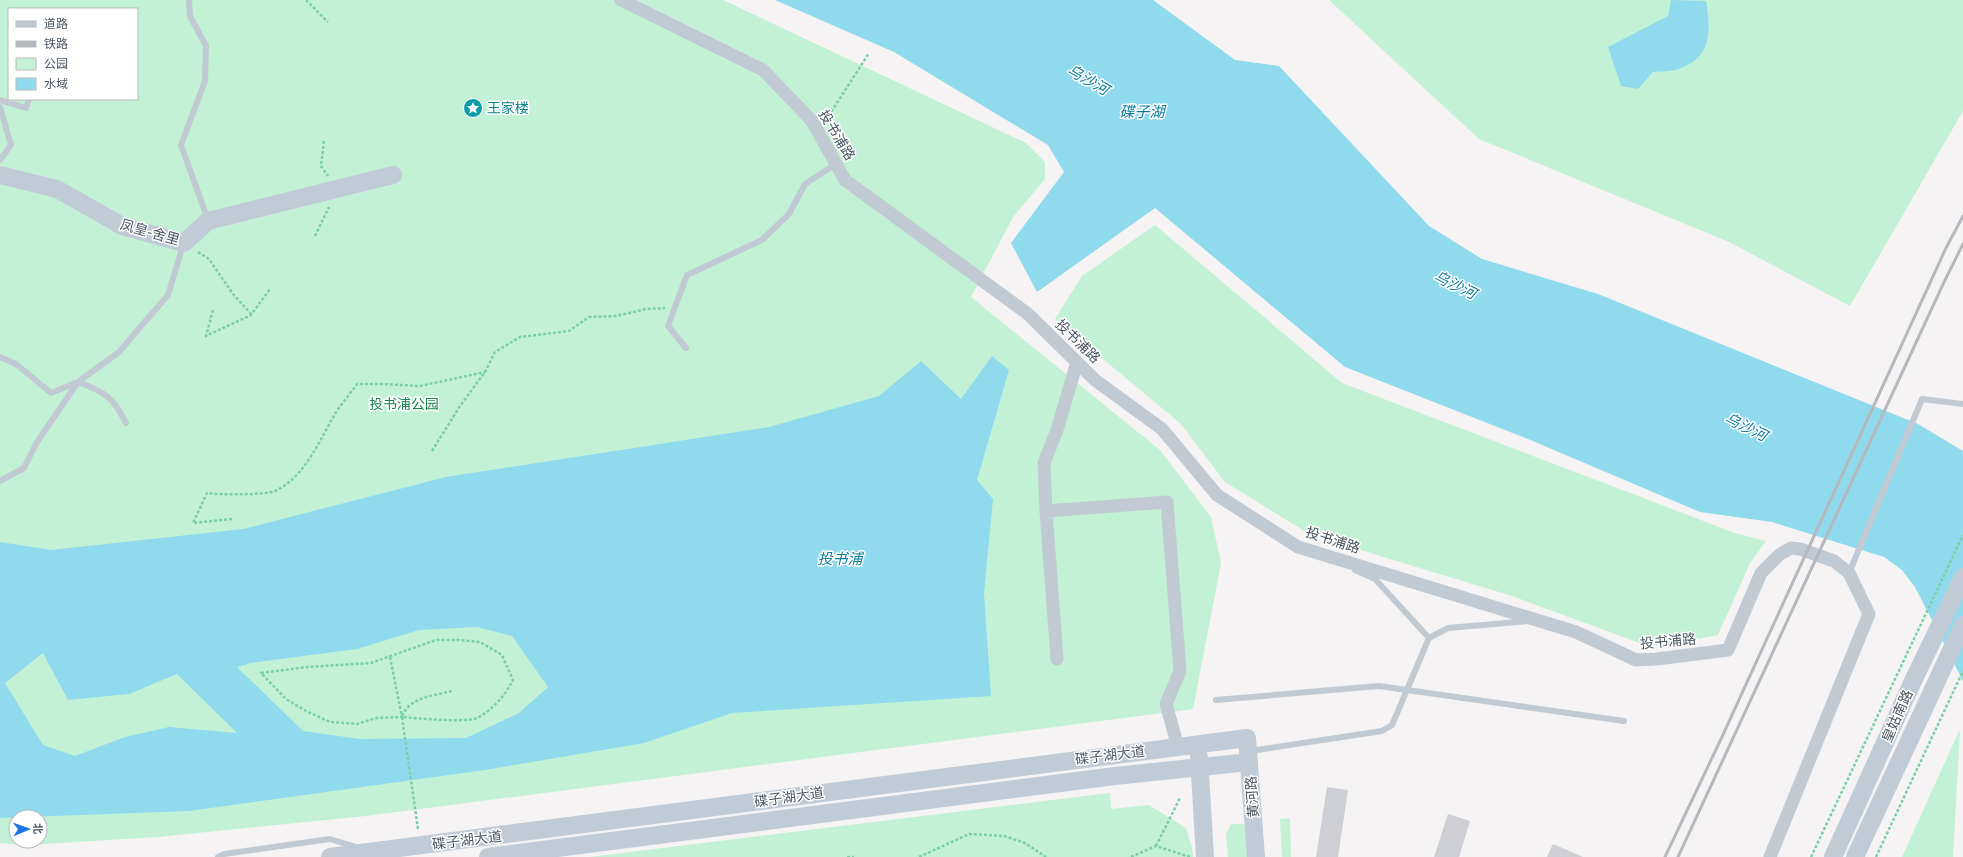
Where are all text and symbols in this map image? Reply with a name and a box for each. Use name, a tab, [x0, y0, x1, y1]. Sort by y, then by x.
legend	[8, 8, 138, 100]
text: 道路	[44, 17, 68, 31]
text: 铁路	[44, 37, 68, 51]
text: 公园	[44, 57, 68, 71]
water label: 乌沙河	[1064, 61, 1115, 101]
text: 水域	[44, 77, 68, 91]
place icon: 王家楼	[462, 97, 484, 119]
place label: 王家楼	[487, 100, 529, 116]
water label: 碟子湖	[1119, 103, 1166, 121]
street label: 投书浦路	[816, 107, 858, 163]
street label: 凤皇-舍里	[118, 216, 182, 248]
water label: 乌沙河	[1431, 267, 1482, 304]
street label: 投书浦路	[1052, 316, 1104, 366]
park label: 投书浦公园	[369, 396, 439, 412]
water label: 乌沙河	[1722, 409, 1773, 446]
street label: 投书浦路	[1304, 524, 1362, 556]
water label: 投书浦	[817, 550, 864, 568]
street label: 投书浦路	[1639, 631, 1697, 651]
street label: 皇姑南路	[1878, 687, 1916, 745]
street label: 碟子湖大道	[1074, 743, 1146, 767]
street label: 黄河路	[1243, 775, 1261, 819]
street label: 碟子湖大道	[753, 784, 825, 810]
north arrow	[8, 809, 48, 849]
text: 北	[31, 823, 44, 834]
street label: 碟子湖大道	[431, 828, 503, 852]

